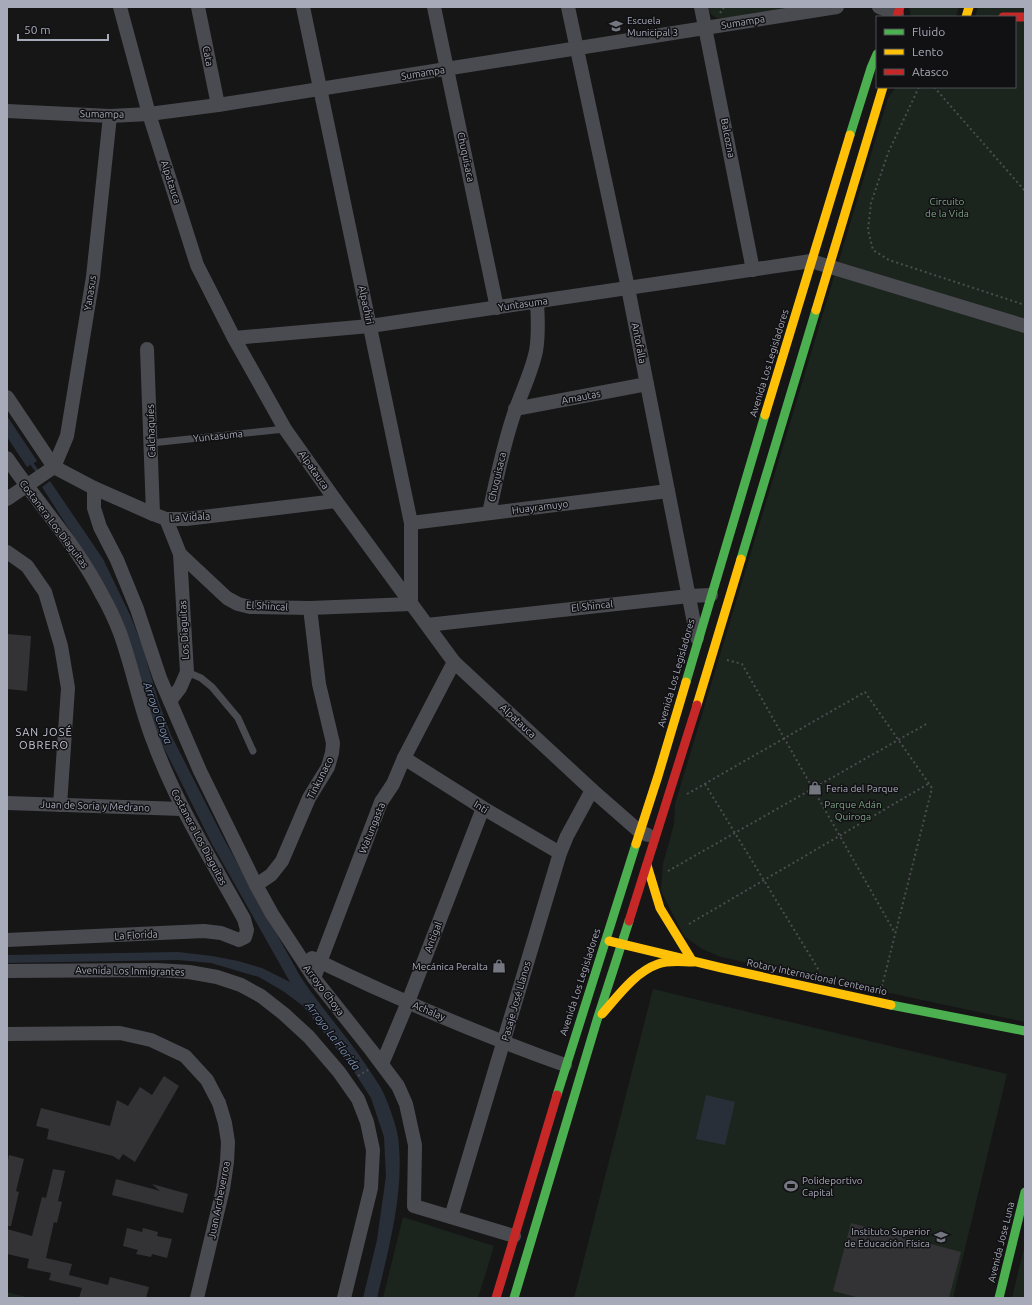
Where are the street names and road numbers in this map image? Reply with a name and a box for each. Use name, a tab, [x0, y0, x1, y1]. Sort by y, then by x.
street label: Sumampa	[720, 13, 766, 31]
street label: Cata	[201, 45, 215, 67]
street label: Sumampa	[400, 64, 446, 82]
street label: Sumampa	[80, 108, 124, 120]
street label: Balcozna	[719, 117, 737, 159]
street label: Chuquisaca	[455, 131, 477, 183]
street label: Alpatauca	[159, 159, 183, 205]
street label: Yanasus	[82, 274, 98, 312]
street label: Alpachiri	[357, 285, 375, 325]
street label: Yuntasuma	[498, 295, 548, 313]
street label: Avenida Los Legisladores	[747, 308, 791, 418]
street label: Antofalla	[630, 322, 648, 364]
street label: Amautas	[561, 388, 601, 406]
street label: Calchaquíes	[145, 404, 157, 458]
street label: Yuntasuma	[193, 428, 243, 444]
street label: Alpatauca	[297, 449, 331, 491]
street label: Chuquisaca	[486, 451, 508, 503]
street label: Costanera Los Diaguitas	[17, 478, 91, 570]
street label: Huayramuyo	[511, 498, 569, 516]
street label: La Vidala	[170, 510, 210, 524]
street label: El Shincal	[571, 598, 614, 614]
street label: El Shincal	[246, 599, 289, 613]
street label: Los Diaguitas	[177, 600, 191, 660]
street label: Avenida Los Legisladores	[655, 618, 697, 728]
street label: Alpatauca	[498, 702, 538, 740]
street label: Tinkunaco	[305, 755, 335, 801]
street label: Costanera Los Diaguitas	[169, 787, 229, 887]
street label: Inti	[472, 798, 490, 816]
street label: Juan de Soria y Medrano	[40, 799, 150, 813]
street label: Watungasta	[357, 801, 387, 855]
street label: Antigal	[422, 920, 444, 954]
street label: Avenida Los Legisladores	[557, 927, 603, 1037]
street label: La Florida	[114, 928, 158, 942]
street label: Rotary Internacional Centenario	[746, 957, 888, 997]
street label: Pasaje José Llanos	[499, 960, 533, 1042]
street label: Arroyo Choya	[301, 963, 347, 1017]
street label: Avenida Los Inmigrantes	[75, 965, 185, 977]
street label: Achalay	[411, 999, 447, 1023]
street label: Juan Archeverroa	[206, 1160, 232, 1240]
street label: Avenida Jose Luna	[986, 1201, 1016, 1283]

